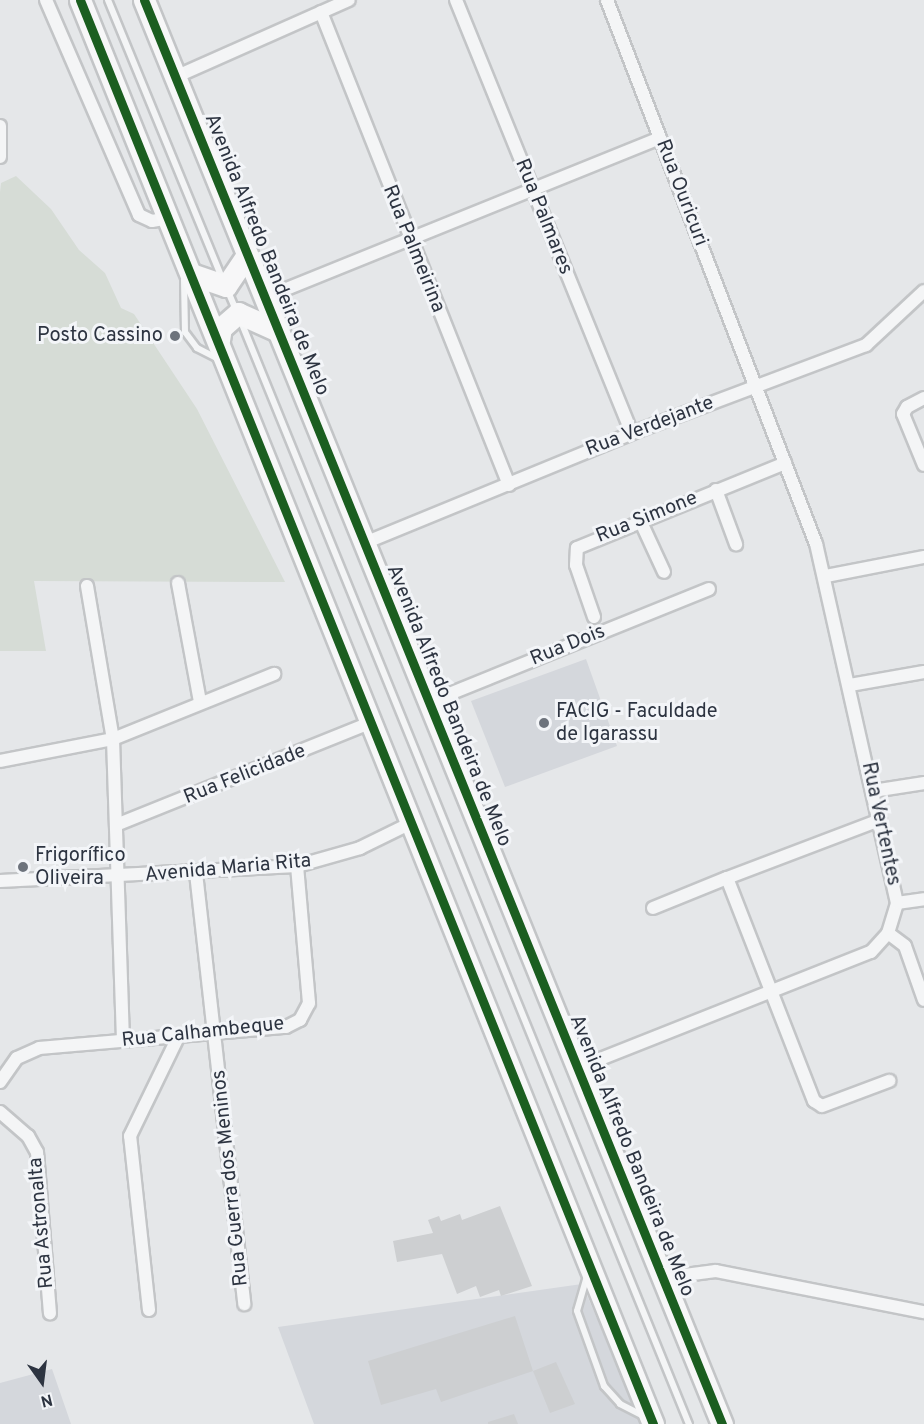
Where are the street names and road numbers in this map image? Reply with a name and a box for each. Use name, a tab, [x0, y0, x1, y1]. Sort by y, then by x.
street label: Avenida Alfredo Bandeira de Melo	[198, 110, 334, 400]
street label: Rua Ouricuri	[650, 136, 712, 250]
street label: Rua Palmares	[509, 156, 577, 278]
street label: Rua Palmeirina	[377, 182, 449, 316]
street label: Rua Verdejante	[582, 391, 718, 463]
street label: Rua Simone	[593, 487, 701, 549]
street label: Avenida Alfredo Bandeira de Melo	[380, 561, 516, 851]
street label: Rua Dois	[527, 620, 609, 672]
street label: Rua Felicidade	[180, 740, 310, 810]
street label: Rua Vertentes	[855, 760, 905, 888]
street label: Avenida Maria Rita	[144, 850, 312, 888]
street label: Avenida Alfredo Bandeira de Melo	[563, 1011, 699, 1301]
street label: Rua Calhambeque	[121, 1013, 285, 1053]
street label: Rua Guerra dos Meninos	[208, 1069, 254, 1287]
street label: Rua Astronalta	[24, 1156, 60, 1290]

